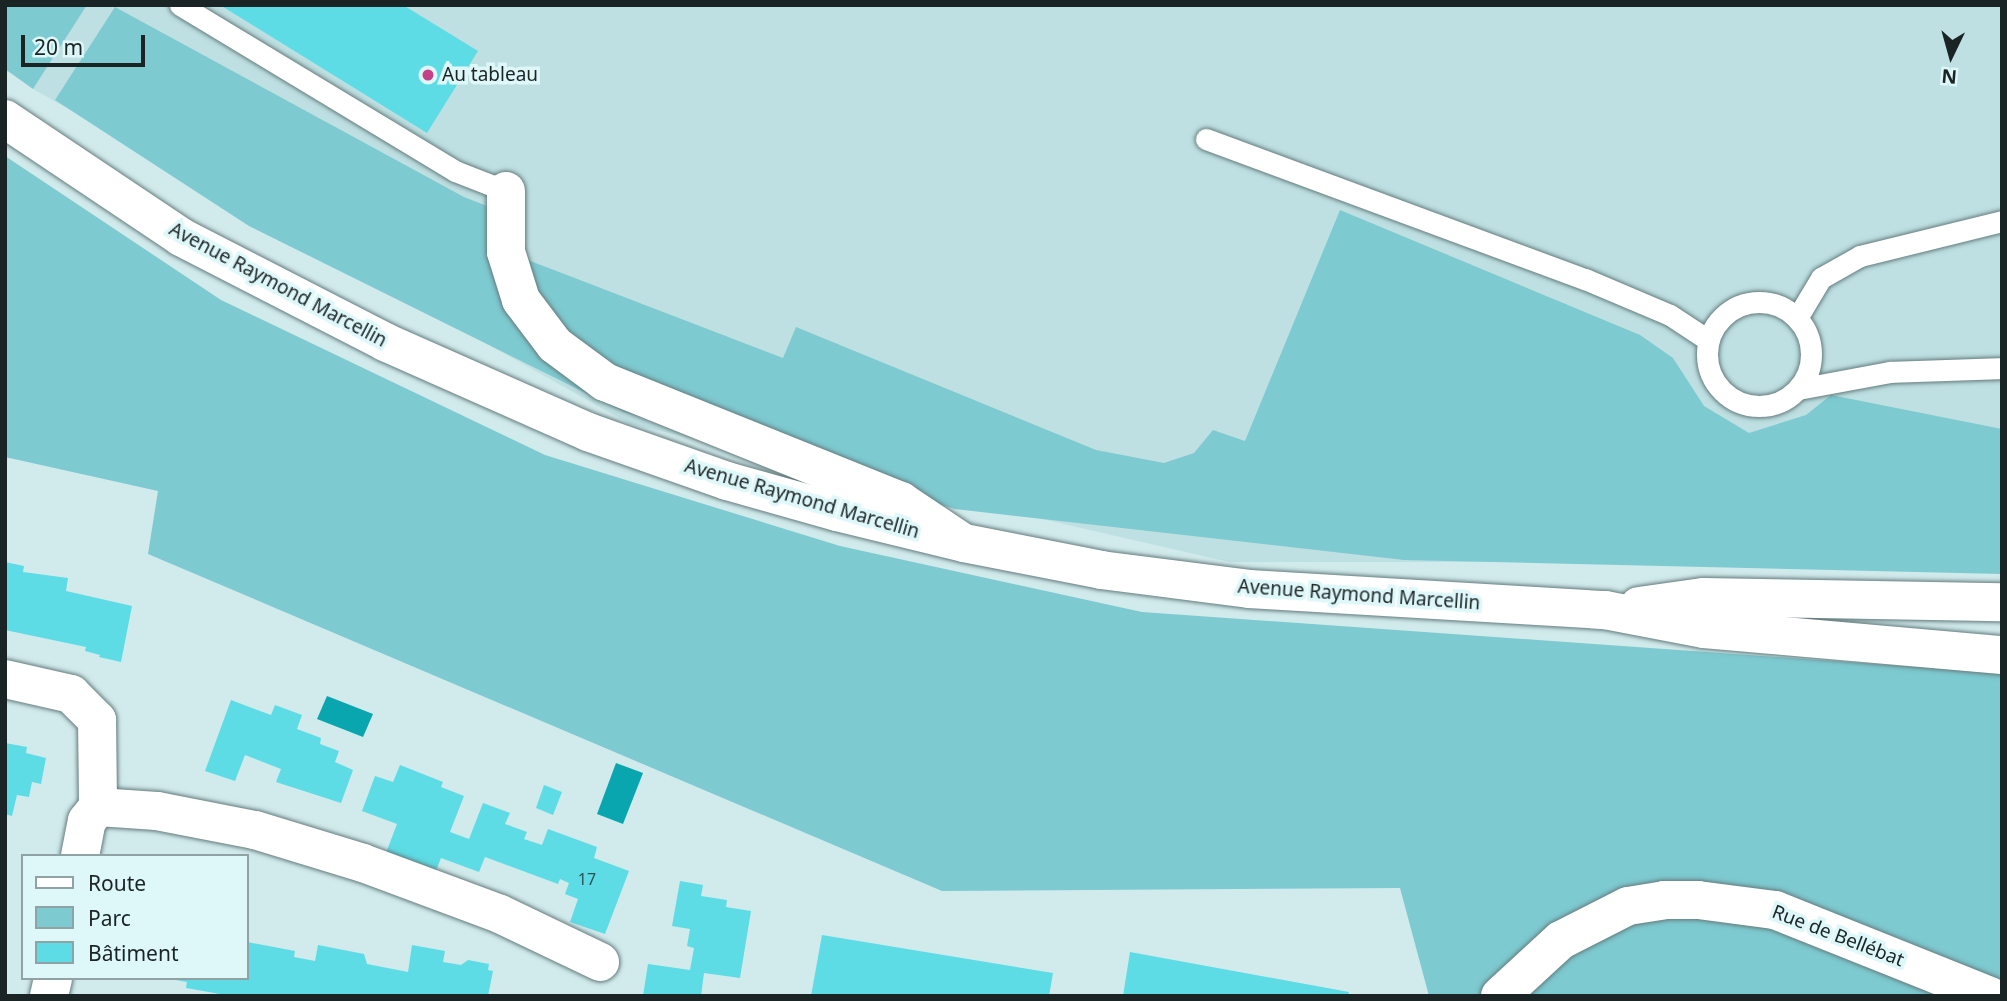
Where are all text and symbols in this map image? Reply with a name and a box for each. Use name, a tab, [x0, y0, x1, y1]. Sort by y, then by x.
scale bar	[24, 21, 149, 65]
north arrow	[1916, 21, 1986, 91]
text: 20 m	[34, 33, 83, 61]
text: N	[1940, 63, 1958, 91]
place label: Au tableau	[442, 64, 538, 86]
marker: Au tableau	[420, 67, 436, 83]
street label: Avenue Raymond Marcellin	[165, 218, 391, 352]
street label: Avenue Raymond Marcellin	[682, 455, 922, 543]
street label: Avenue Raymond Marcellin	[1237, 575, 1481, 615]
legend	[21, 854, 248, 980]
text: Route	[88, 869, 146, 897]
house number: 17	[578, 869, 596, 889]
street label: Rue de Bellébat	[1769, 900, 1907, 972]
text: Parc	[88, 904, 131, 932]
text: Bâtiment	[88, 939, 178, 967]

